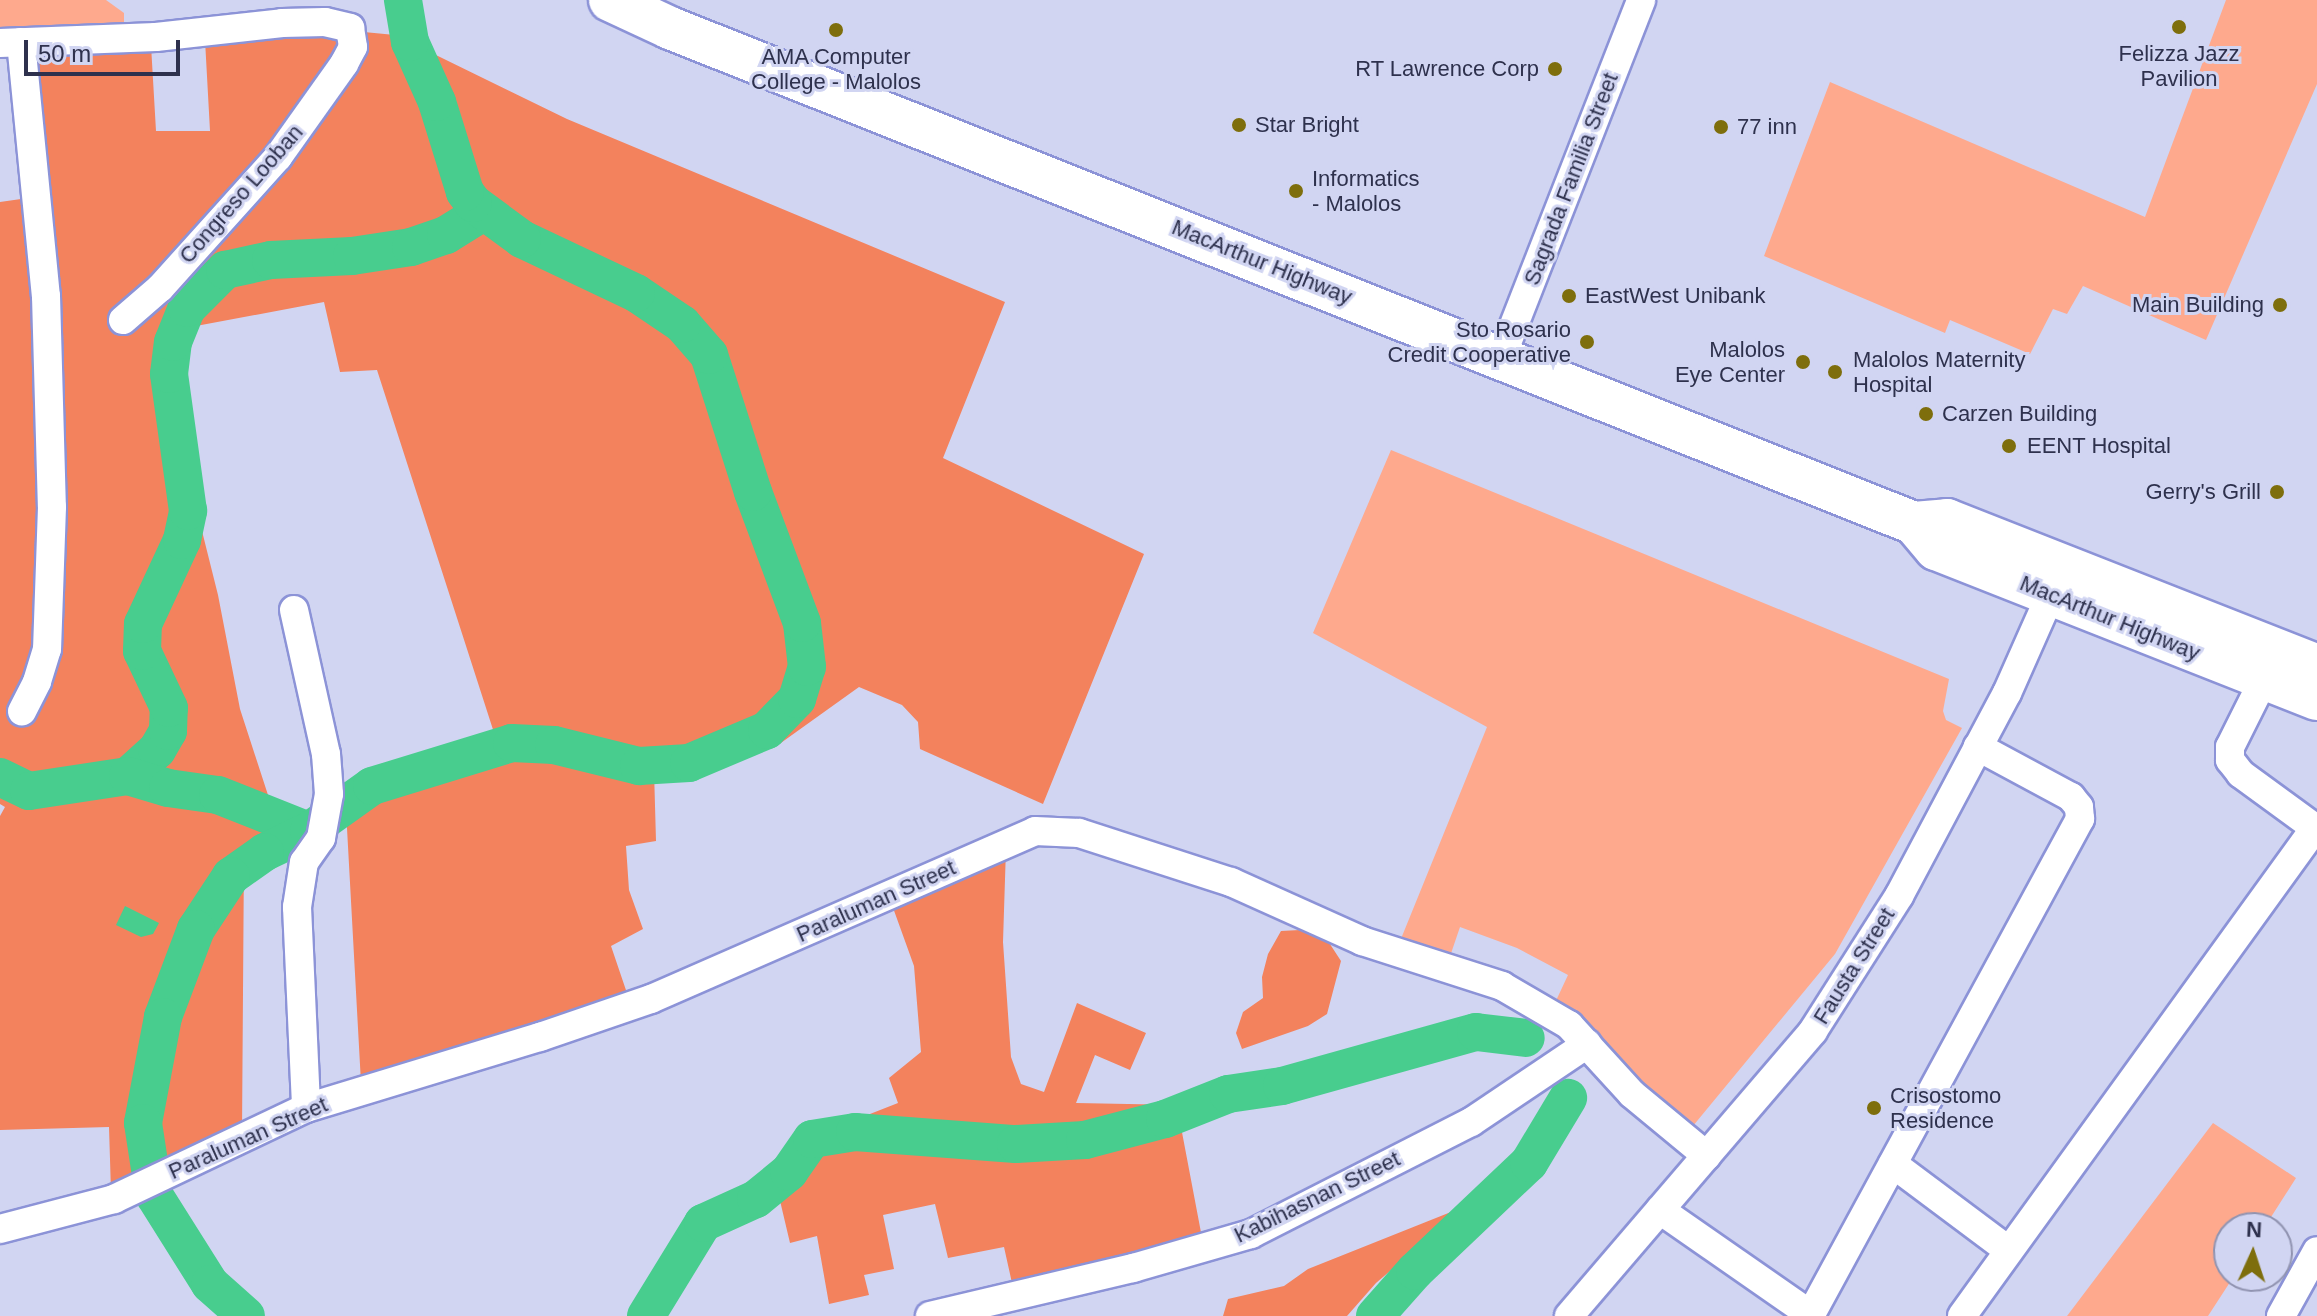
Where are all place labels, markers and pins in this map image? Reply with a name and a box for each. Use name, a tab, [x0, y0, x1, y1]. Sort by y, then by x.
marker: Felizza Jazz Pavilion	[2170, 18, 2188, 36]
marker: AMA Computer College - Malolos	[827, 21, 845, 39]
place label: Felizza Jazz Pavilion	[2118, 40, 2240, 92]
place label: AMA Computer College - Malolos	[751, 43, 921, 94]
place label: RT Lawrence Corp	[1355, 56, 1539, 82]
marker: RT Lawrence Corp	[1546, 60, 1564, 78]
place label: Star Bright	[1255, 112, 1359, 138]
place label: 77 inn	[1737, 114, 1797, 140]
marker: Star Bright	[1230, 116, 1248, 134]
marker: 77 inn	[1712, 118, 1730, 136]
place label: Informatics - Malolos	[1312, 165, 1420, 216]
marker: Informatics - Malolos	[1287, 182, 1305, 200]
place label: EastWest Unibank	[1585, 283, 1766, 309]
marker: EastWest Unibank	[1560, 287, 1578, 305]
place label: Main Building	[2132, 292, 2264, 318]
marker: Main Building	[2271, 296, 2289, 314]
place label: Sto Rosario Credit Cooperative	[1388, 316, 1571, 368]
marker: Sto Rosario Credit Cooperative	[1578, 333, 1596, 351]
place label: Malolos Eye Center	[1675, 336, 1785, 388]
place label: Malolos Maternity Hospital	[1853, 346, 2025, 398]
marker: Malolos Eye Center	[1792, 351, 1814, 373]
marker: Malolos Maternity Hospital	[1824, 361, 1846, 383]
place label: Carzen Building	[1942, 401, 2097, 427]
marker: Carzen Building	[1917, 405, 1935, 423]
place label: EENT Hospital	[2027, 433, 2171, 459]
marker: EENT Hospital	[1998, 435, 2020, 457]
place label: Gerry's Grill	[2146, 479, 2261, 505]
marker: Gerry's Grill	[2268, 483, 2286, 501]
place label: Crisostomo Residence	[1890, 1082, 2001, 1134]
marker: Crisostomo Residence	[1865, 1099, 1883, 1117]

